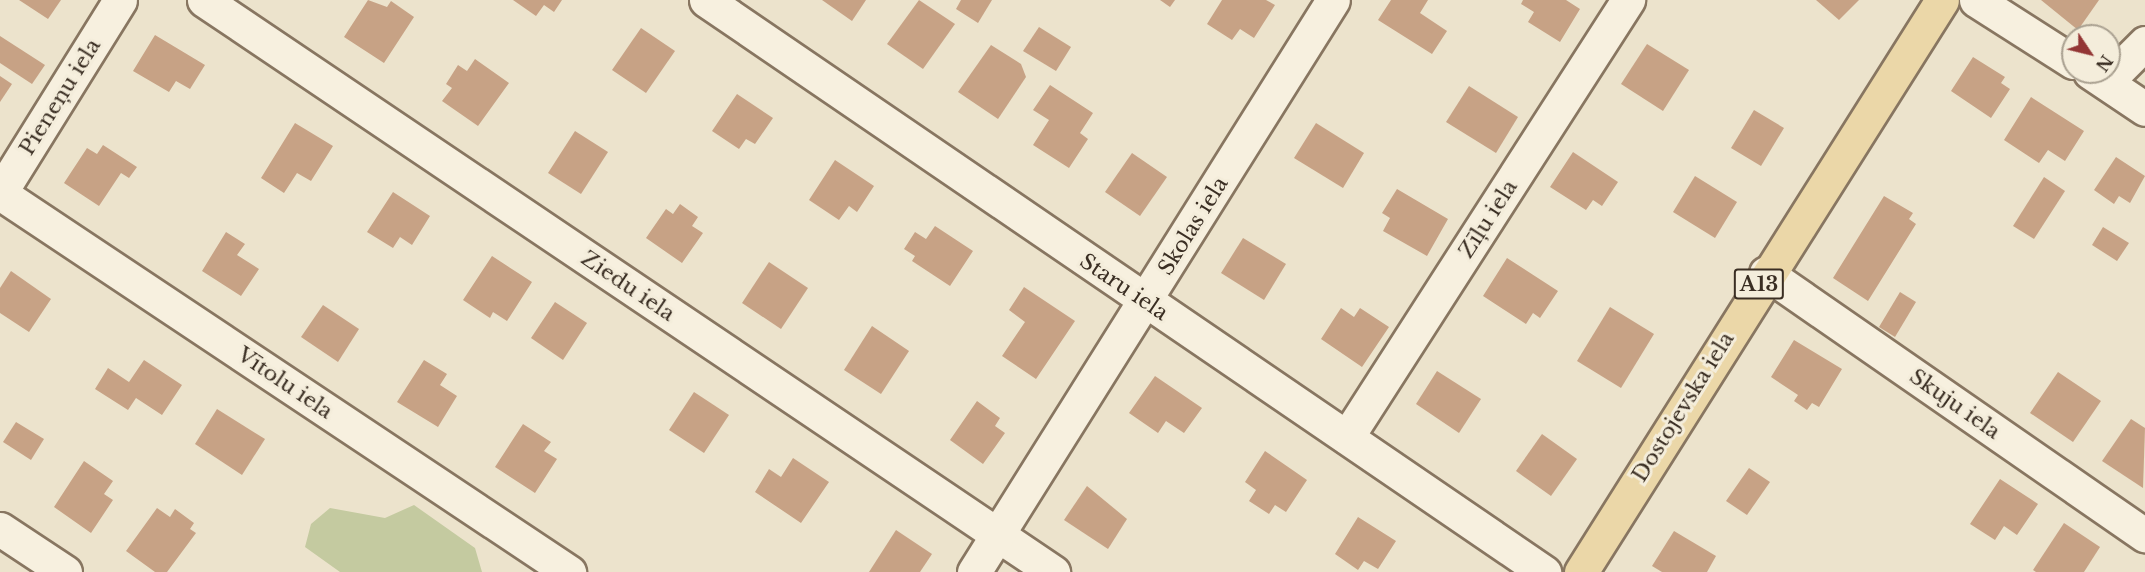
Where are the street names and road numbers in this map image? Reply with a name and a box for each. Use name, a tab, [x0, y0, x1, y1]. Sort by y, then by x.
street label: Pieneņu iela	[14, 34, 106, 160]
street label: Skolas iela	[1153, 172, 1233, 280]
street label: Zīļu iela	[1453, 175, 1523, 263]
street label: Ziedu iela	[576, 246, 680, 326]
street label: Staru iela	[1075, 248, 1173, 326]
road number: A13	[1734, 267, 1784, 301]
street label: Dostojevska iela	[1627, 327, 1739, 487]
street label: Vītolu iela	[232, 342, 338, 424]
street label: Skuju iela	[1905, 364, 2005, 444]

